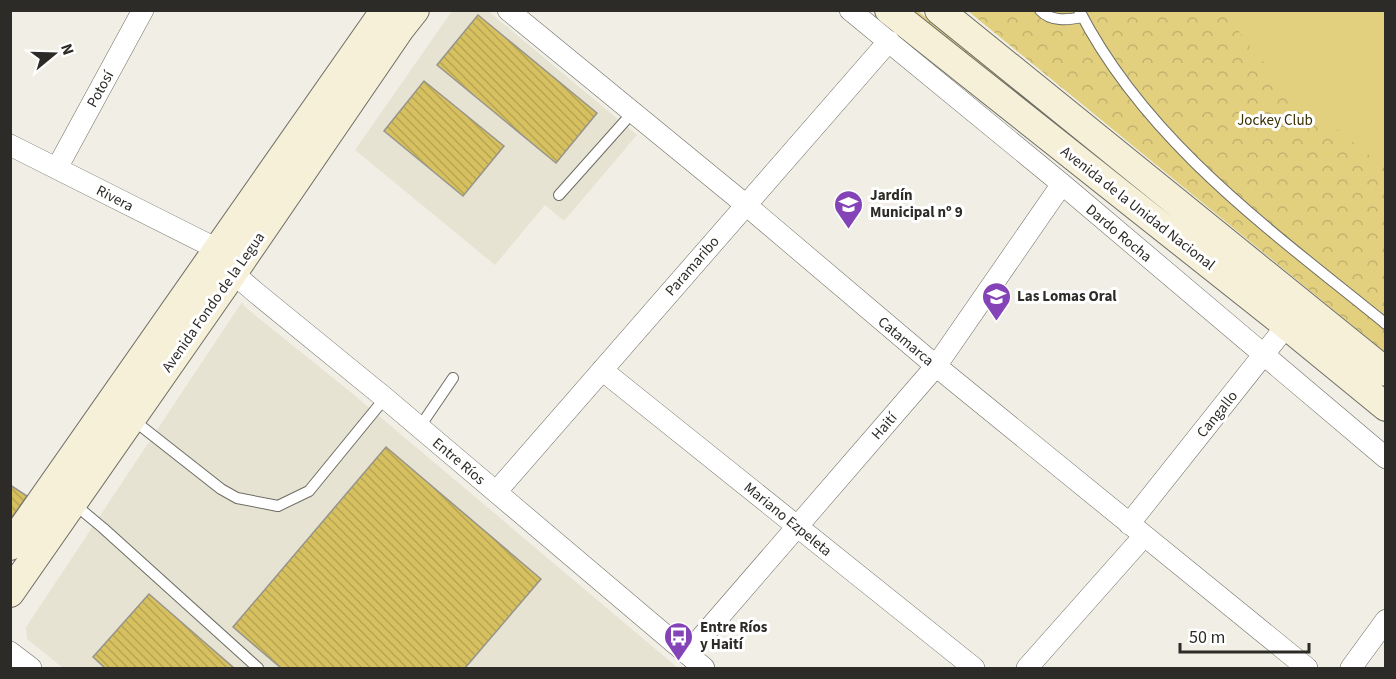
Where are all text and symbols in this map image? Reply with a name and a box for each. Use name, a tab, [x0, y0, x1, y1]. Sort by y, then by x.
north arrow	[24, 24, 84, 84]
text: N	[55, 41, 79, 58]
street label: Potosí	[82, 66, 120, 111]
park label: Jockey Club	[1237, 110, 1313, 131]
street label: Avenida de la Unidad Nacional	[1056, 141, 1219, 275]
street label: Rivera	[93, 180, 137, 217]
place label: Jardín Municipal nº 9	[870, 185, 963, 223]
school or university icon: Jardín Municipal nº 9	[833, 188, 865, 230]
street label: Dardo Rocha	[1081, 200, 1156, 267]
street label: Avenida Fondo de la Legua	[157, 228, 270, 377]
street label: Paramaribo	[660, 232, 724, 301]
school or university icon: Las Lomas Oral	[980, 280, 1012, 322]
place label: Las Lomas Oral	[1017, 286, 1117, 307]
street label: Catamarca	[873, 312, 938, 371]
street label: Cangallo	[1192, 386, 1243, 442]
street label: Haití	[867, 407, 903, 444]
street label: Entre Ríos	[428, 433, 490, 490]
street label: Mariano Ezpeleta	[739, 477, 836, 561]
scale bar	[1180, 616, 1309, 654]
place label: Entre Ríos y Haití	[700, 617, 768, 655]
bus stop icon: Entre Ríos y Haití	[663, 620, 695, 662]
text: 50 m	[1189, 625, 1225, 650]

